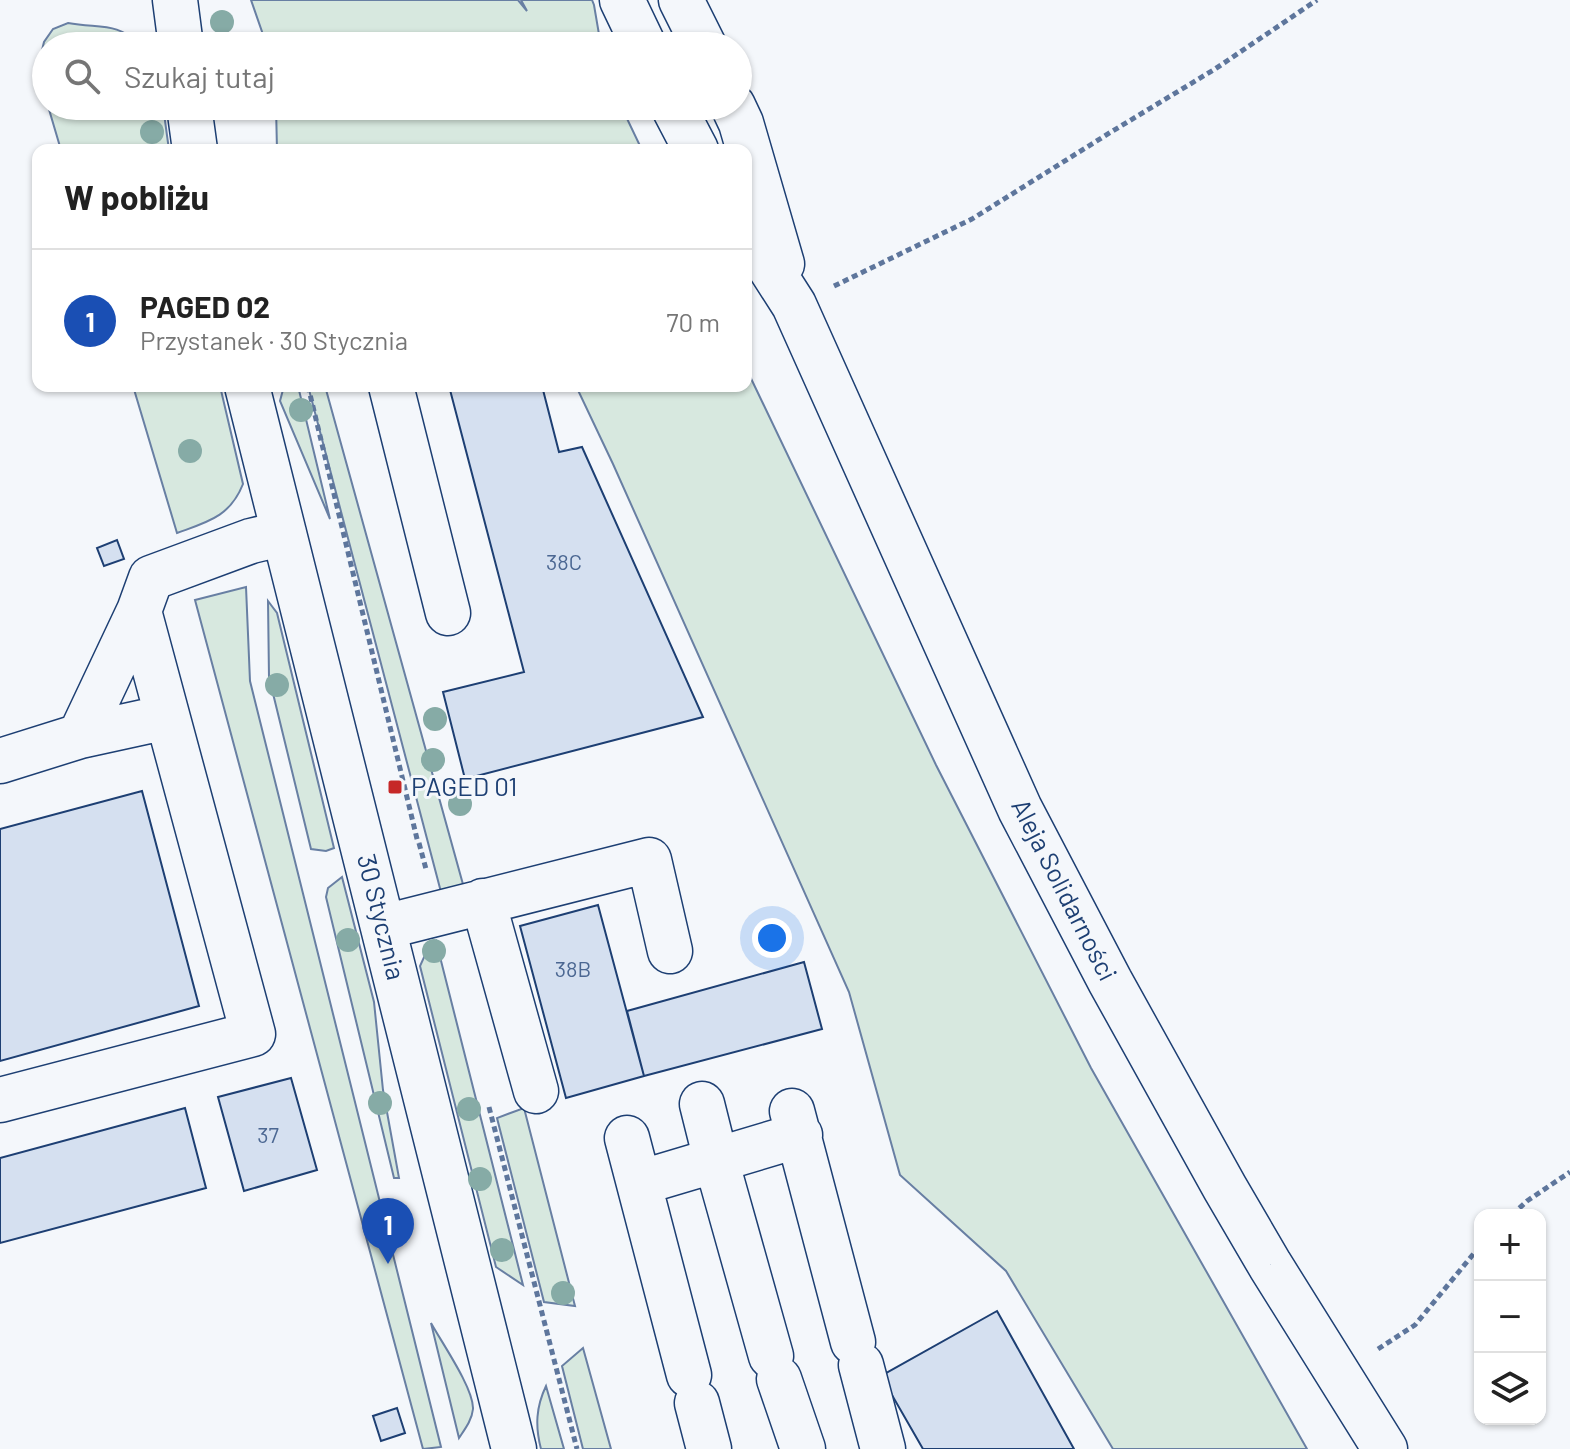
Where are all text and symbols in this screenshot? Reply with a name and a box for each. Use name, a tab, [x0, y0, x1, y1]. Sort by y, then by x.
search box	[32, 32, 752, 120]
icon: search	[60, 54, 104, 98]
text: Szukaj tutaj	[124, 58, 275, 94]
text: W pobliżu	[64, 176, 209, 217]
text: PAGED 02	[140, 288, 270, 324]
text: 1	[85, 306, 95, 337]
text: 70 m	[666, 306, 720, 337]
text: Przystanek · 30 Stycznia	[140, 324, 408, 355]
house number: 38C	[546, 548, 582, 574]
place label: PAGED 01	[411, 770, 517, 801]
marker: PAGED 01	[386, 778, 404, 796]
street label: Aleja Solidarności	[1006, 793, 1125, 986]
street label: 30 Stycznia	[352, 851, 413, 983]
your location	[752, 918, 792, 958]
house number: 38B	[555, 955, 591, 981]
house number: 37	[257, 1121, 279, 1147]
pin: 1	[362, 1198, 414, 1264]
map controls	[1474, 1209, 1546, 1425]
button: +	[1474, 1209, 1546, 1281]
button: −	[1474, 1281, 1546, 1353]
button: layers	[1474, 1353, 1546, 1425]

